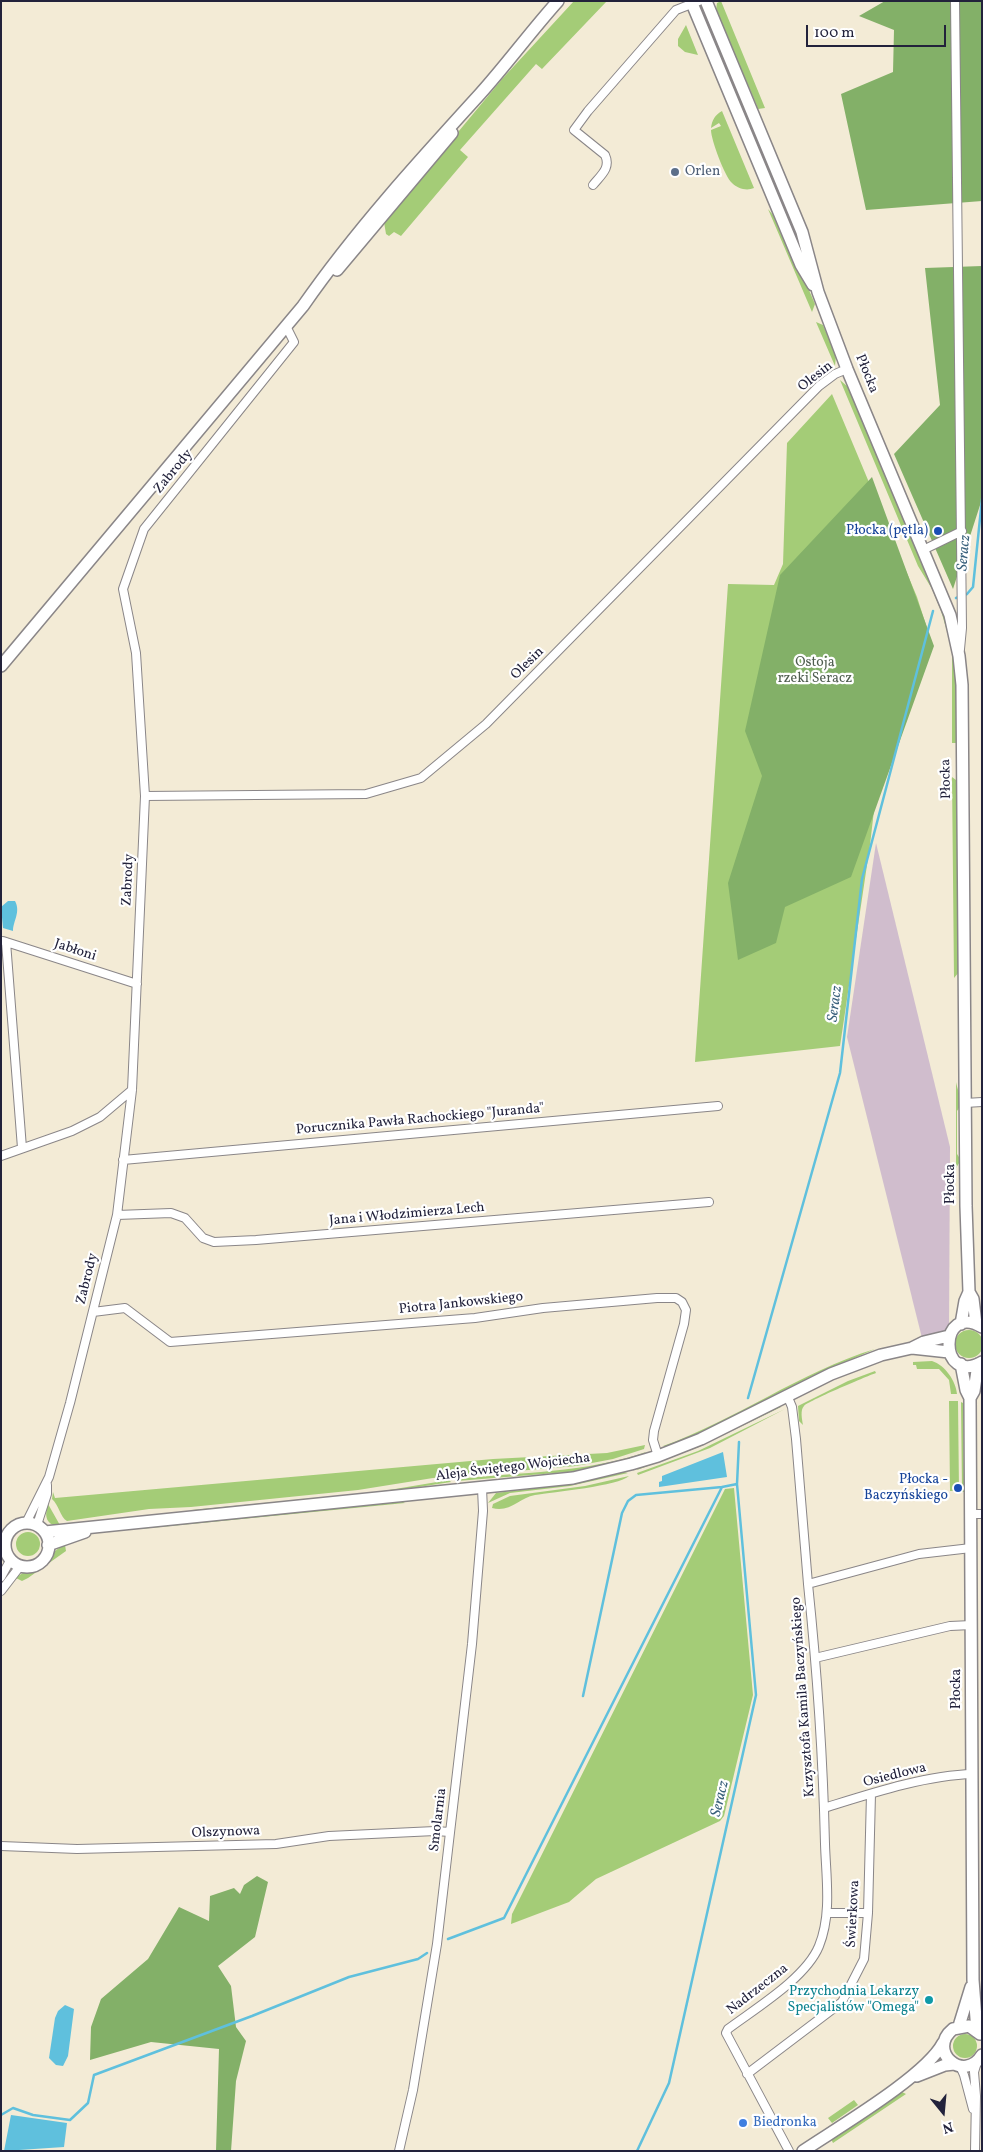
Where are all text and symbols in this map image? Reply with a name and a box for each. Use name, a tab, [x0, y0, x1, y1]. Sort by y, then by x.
scale bar	[808, 15, 948, 47]
text: 100 m	[814, 23, 854, 44]
place label: Orlen	[685, 164, 720, 180]
marker: Orlen	[669, 166, 681, 178]
street label: Płocka	[851, 352, 881, 396]
street label: Olesin	[795, 358, 837, 396]
street label: Zabrody	[151, 446, 197, 498]
place label: Płocka (pętla)	[846, 523, 928, 539]
marker: Płocka (pętla)	[932, 525, 944, 537]
water label: Seracz	[954, 534, 976, 572]
street label: Olesin	[508, 644, 548, 684]
park label: Ostoja rzeki Seracz	[778, 655, 852, 688]
street label: Płocka	[938, 759, 956, 799]
street label: Zabrody	[119, 853, 139, 907]
street label: Jabłoni	[52, 936, 98, 966]
water label: Seracz	[825, 985, 847, 1023]
street label: Porucznika Pawła Rachockiego "Juranda"	[295, 1101, 545, 1139]
street label: Płocka	[943, 1164, 959, 1204]
street label: Jana i Włodzimierza Lech	[329, 1200, 485, 1230]
street label: Zabrody	[74, 1252, 102, 1306]
street label: Piotra Jankowskiego	[398, 1289, 524, 1319]
street label: Aleja Świętego Wojciecha	[435, 1450, 591, 1486]
place label: Płocka - Baczyńskiego	[864, 1472, 948, 1504]
marker: Płocka - Baczyńskiego	[952, 1482, 964, 1494]
street label: Krzysztofa Kamila Baczyńskiego	[789, 1596, 819, 1798]
street label: Płocka	[949, 1669, 965, 1709]
street label: Osiedlowa	[862, 1760, 928, 1792]
water label: Seracz	[708, 1779, 734, 1819]
street label: Smolarnia	[427, 1787, 451, 1853]
street label: Olszynowa	[191, 1823, 261, 1843]
street label: Świerkowa	[844, 1880, 864, 1948]
street label: Nadrzeczna	[724, 1961, 792, 2019]
place label: Przychodnia Lekarzy Specjalistów "Omega"	[787, 1984, 919, 2016]
marker: Przychodnia Lekarzy Specjalistów "Omega"	[923, 1994, 935, 2006]
north arrow	[918, 2087, 968, 2137]
place label: Biedronka	[753, 2115, 817, 2131]
text: N	[940, 2116, 955, 2137]
marker: Biedronka	[737, 2117, 749, 2129]

